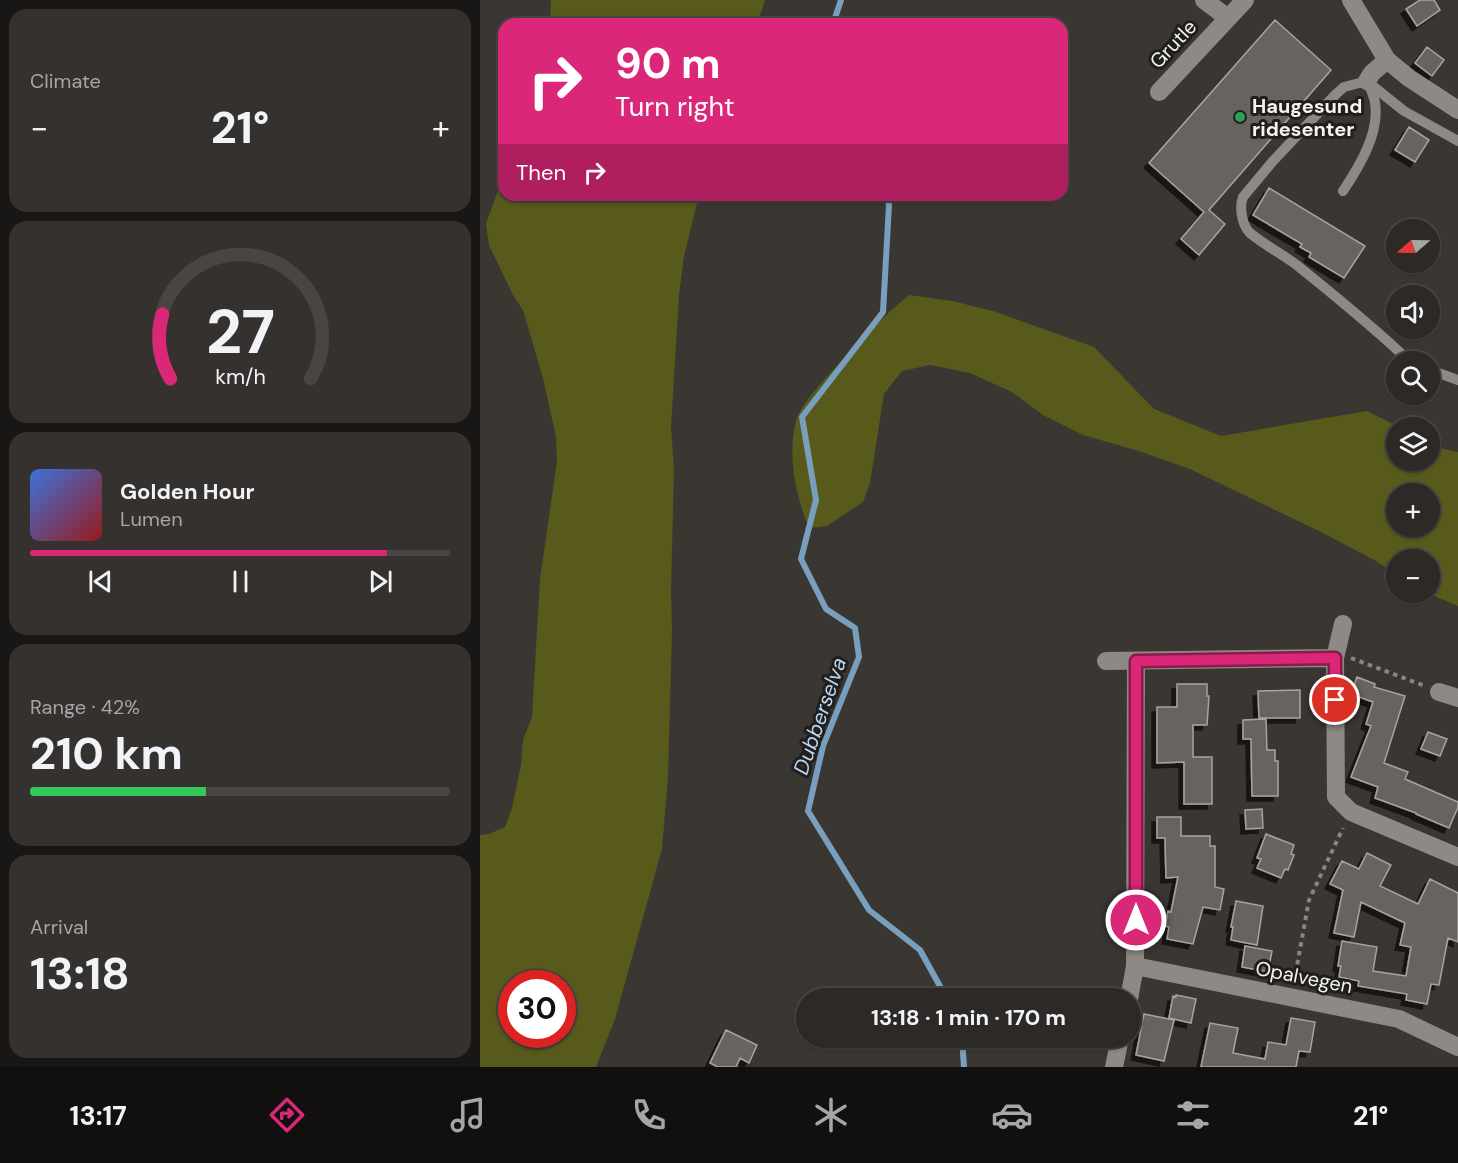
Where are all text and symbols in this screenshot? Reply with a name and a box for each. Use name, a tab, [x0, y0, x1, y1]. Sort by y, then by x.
street label: Grutle	[1144, 14, 1202, 74]
text: 90 m	[615, 36, 721, 91]
icon: right	[516, 42, 594, 120]
text: Climate	[30, 68, 101, 94]
text: Turn right	[615, 89, 735, 124]
place label: Haugesund ridesenter	[1252, 93, 1362, 142]
text: 21°	[211, 98, 269, 157]
text: −	[30, 106, 48, 149]
text: +	[432, 106, 450, 149]
marker: Haugesund ridesenter	[1233, 110, 1247, 124]
icon: right	[578, 156, 611, 189]
text: Then	[516, 158, 566, 187]
north arrow	[1386, 219, 1440, 273]
map controls	[1386, 219, 1440, 603]
button: sound	[1386, 285, 1440, 339]
text: 27	[205, 291, 275, 372]
button: search	[1386, 351, 1440, 405]
text: km/h	[215, 363, 265, 391]
button: layers	[1386, 417, 1440, 471]
text: Golden Hour	[120, 477, 255, 506]
button: +	[1386, 483, 1440, 537]
text: Lumen	[120, 506, 183, 532]
button: −	[1386, 549, 1440, 603]
icon: previous	[84, 565, 117, 598]
icon: pause	[224, 565, 257, 598]
icon: next	[364, 565, 397, 598]
water label: Dubberselva	[787, 654, 853, 778]
pin	[1309, 674, 1360, 725]
icon: arrive	[1318, 683, 1351, 716]
text: Range · 42%	[30, 694, 140, 720]
text: 210 km	[30, 724, 183, 783]
position arrow	[1104, 888, 1168, 952]
text: Arrival	[30, 914, 88, 940]
text: 13:18	[30, 944, 130, 1003]
street label: Opalvegen	[1253, 955, 1355, 999]
speed limit sign: 30	[498, 970, 576, 1048]
text: 13:18 · 1 min · 170 m	[871, 1003, 1066, 1032]
icon: directions	[266, 1094, 308, 1136]
icon: music	[447, 1094, 489, 1136]
icon: phone	[628, 1094, 670, 1136]
icon: climate	[810, 1094, 852, 1136]
icon: car	[991, 1094, 1033, 1136]
icon: filters	[1172, 1094, 1214, 1136]
text: 13:17	[70, 1098, 127, 1133]
text: 21°	[1353, 1098, 1388, 1133]

